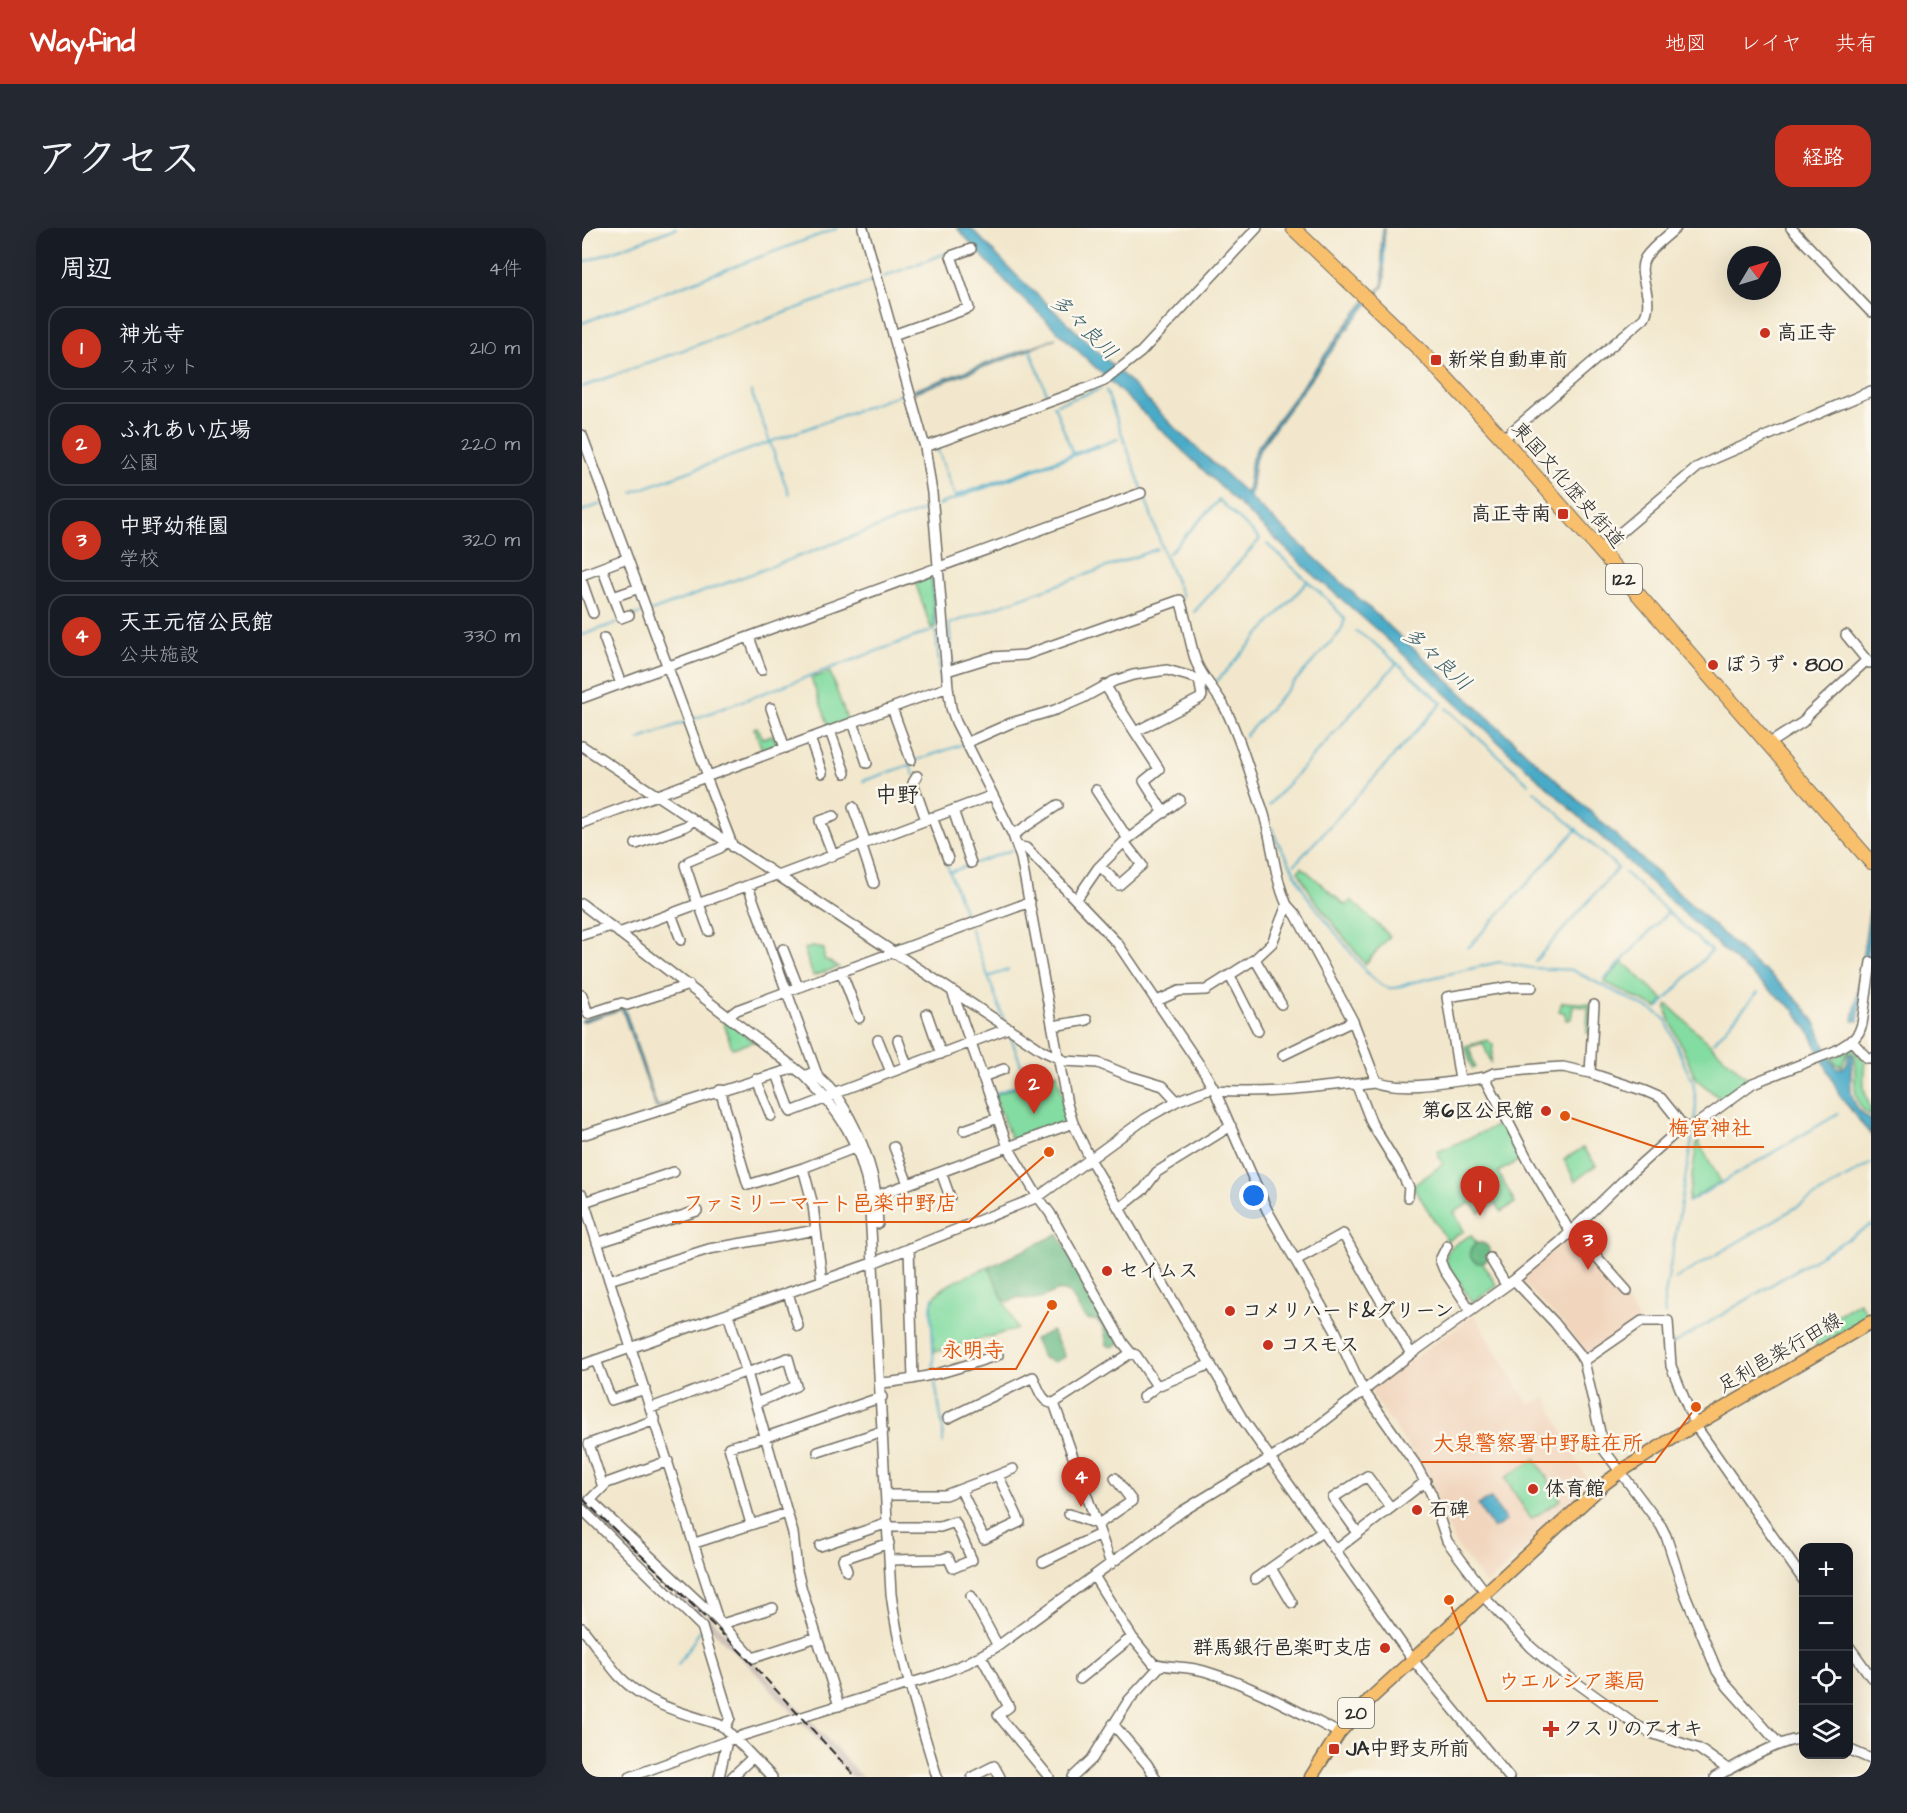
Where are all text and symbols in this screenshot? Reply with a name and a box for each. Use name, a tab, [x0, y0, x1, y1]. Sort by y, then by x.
text: Wayfind	[30, 23, 135, 62]
text: 地図	[1665, 29, 1707, 58]
text: レイヤ	[1740, 29, 1802, 58]
text: 共有	[1835, 29, 1877, 58]
button: 経路	[1775, 125, 1871, 187]
text: アクセス	[36, 131, 201, 189]
north arrow	[1727, 246, 1781, 300]
text: 周辺	[60, 251, 112, 287]
text: 4件	[488, 255, 522, 283]
water label: 多々良川	[1044, 287, 1124, 367]
text: 神光寺	[119, 319, 185, 350]
place label: 高正寺	[1777, 319, 1837, 347]
marker: 高正寺	[1758, 326, 1772, 340]
text: 1	[80, 334, 83, 362]
text: 210 m	[470, 334, 520, 362]
place label: 新栄自動車前	[1448, 346, 1568, 374]
text: スポット	[119, 353, 199, 381]
marker: 新栄自動車前	[1429, 353, 1443, 367]
text: ふれあい広場	[119, 415, 251, 446]
street label: 東国文化歴史街道	[1505, 415, 1631, 555]
text: 2	[76, 430, 87, 458]
text: 220 m	[461, 430, 520, 458]
text: 公園	[119, 449, 159, 477]
place label: 高正寺南	[1471, 500, 1551, 528]
marker: 高正寺南	[1556, 507, 1570, 521]
text: 中野幼稚園	[119, 511, 229, 542]
text: 3	[76, 526, 87, 554]
text: 320 m	[462, 526, 520, 554]
text: 学校	[119, 545, 159, 573]
road number: 122	[1606, 564, 1642, 594]
text: 天王元宿公民館	[119, 607, 273, 638]
water label: 多々良川	[1396, 620, 1478, 698]
text: 4	[75, 622, 88, 650]
text: 330 m	[463, 622, 520, 650]
text: 公共施設	[119, 641, 199, 669]
place label: ぼうず・800	[1725, 651, 1844, 679]
marker: ぼうず・800	[1706, 658, 1720, 672]
district label: 中野	[875, 780, 919, 811]
pin: 2	[1014, 1064, 1054, 1114]
place label: 第6区公民館	[1421, 1097, 1534, 1125]
marker: 第6区公民館	[1539, 1104, 1553, 1118]
callout: 梅宮神社	[1656, 1108, 1764, 1147]
text: 梅宮神社	[1668, 1114, 1752, 1143]
pin: 1	[1460, 1166, 1500, 1216]
your location	[1239, 1181, 1268, 1210]
callout: ファミリーマート邑楽中野店	[672, 1183, 969, 1222]
text: ファミリーマート邑楽中野店	[683, 1189, 957, 1218]
pin: 3	[1568, 1220, 1608, 1270]
place label: セイムス	[1119, 1257, 1198, 1285]
marker: セイムス	[1100, 1264, 1114, 1278]
place label: コメリハード&グリーン	[1242, 1297, 1454, 1325]
marker: コメリハード&グリーン	[1223, 1304, 1237, 1318]
street label: 足利邑楽行田線	[1712, 1306, 1848, 1400]
callout: 永明寺	[929, 1330, 1016, 1369]
place label: コスモス	[1280, 1331, 1359, 1359]
text: 永明寺	[942, 1336, 1005, 1365]
marker: コスモス	[1261, 1338, 1275, 1352]
callout: 大泉警察署中野駐在所	[1421, 1423, 1655, 1462]
text: 大泉警察署中野駐在所	[1433, 1429, 1643, 1458]
pin: 4	[1062, 1458, 1100, 1507]
place label: 体育館	[1545, 1475, 1605, 1503]
marker: 体育館	[1526, 1482, 1540, 1496]
place label: 石碑	[1429, 1496, 1469, 1524]
marker: 石碑	[1410, 1503, 1424, 1517]
map controls	[1799, 1543, 1853, 1759]
button: +	[1799, 1543, 1853, 1597]
button: −	[1799, 1597, 1853, 1651]
place label: 群馬銀行邑楽町支店	[1193, 1634, 1373, 1662]
marker: 群馬銀行邑楽町支店	[1378, 1641, 1392, 1655]
button: locate	[1799, 1651, 1853, 1705]
callout: ウエルシア薬局	[1487, 1662, 1658, 1701]
text: ウエルシア薬局	[1498, 1667, 1646, 1696]
road number: 20	[1338, 1698, 1374, 1728]
button: layers	[1799, 1705, 1853, 1759]
place label: クスリのアオキ	[1563, 1715, 1703, 1743]
marker: クスリのアオキ	[1544, 1722, 1558, 1736]
place label: JA中野支所前	[1345, 1735, 1469, 1763]
marker: JA中野支所前	[1327, 1742, 1341, 1756]

